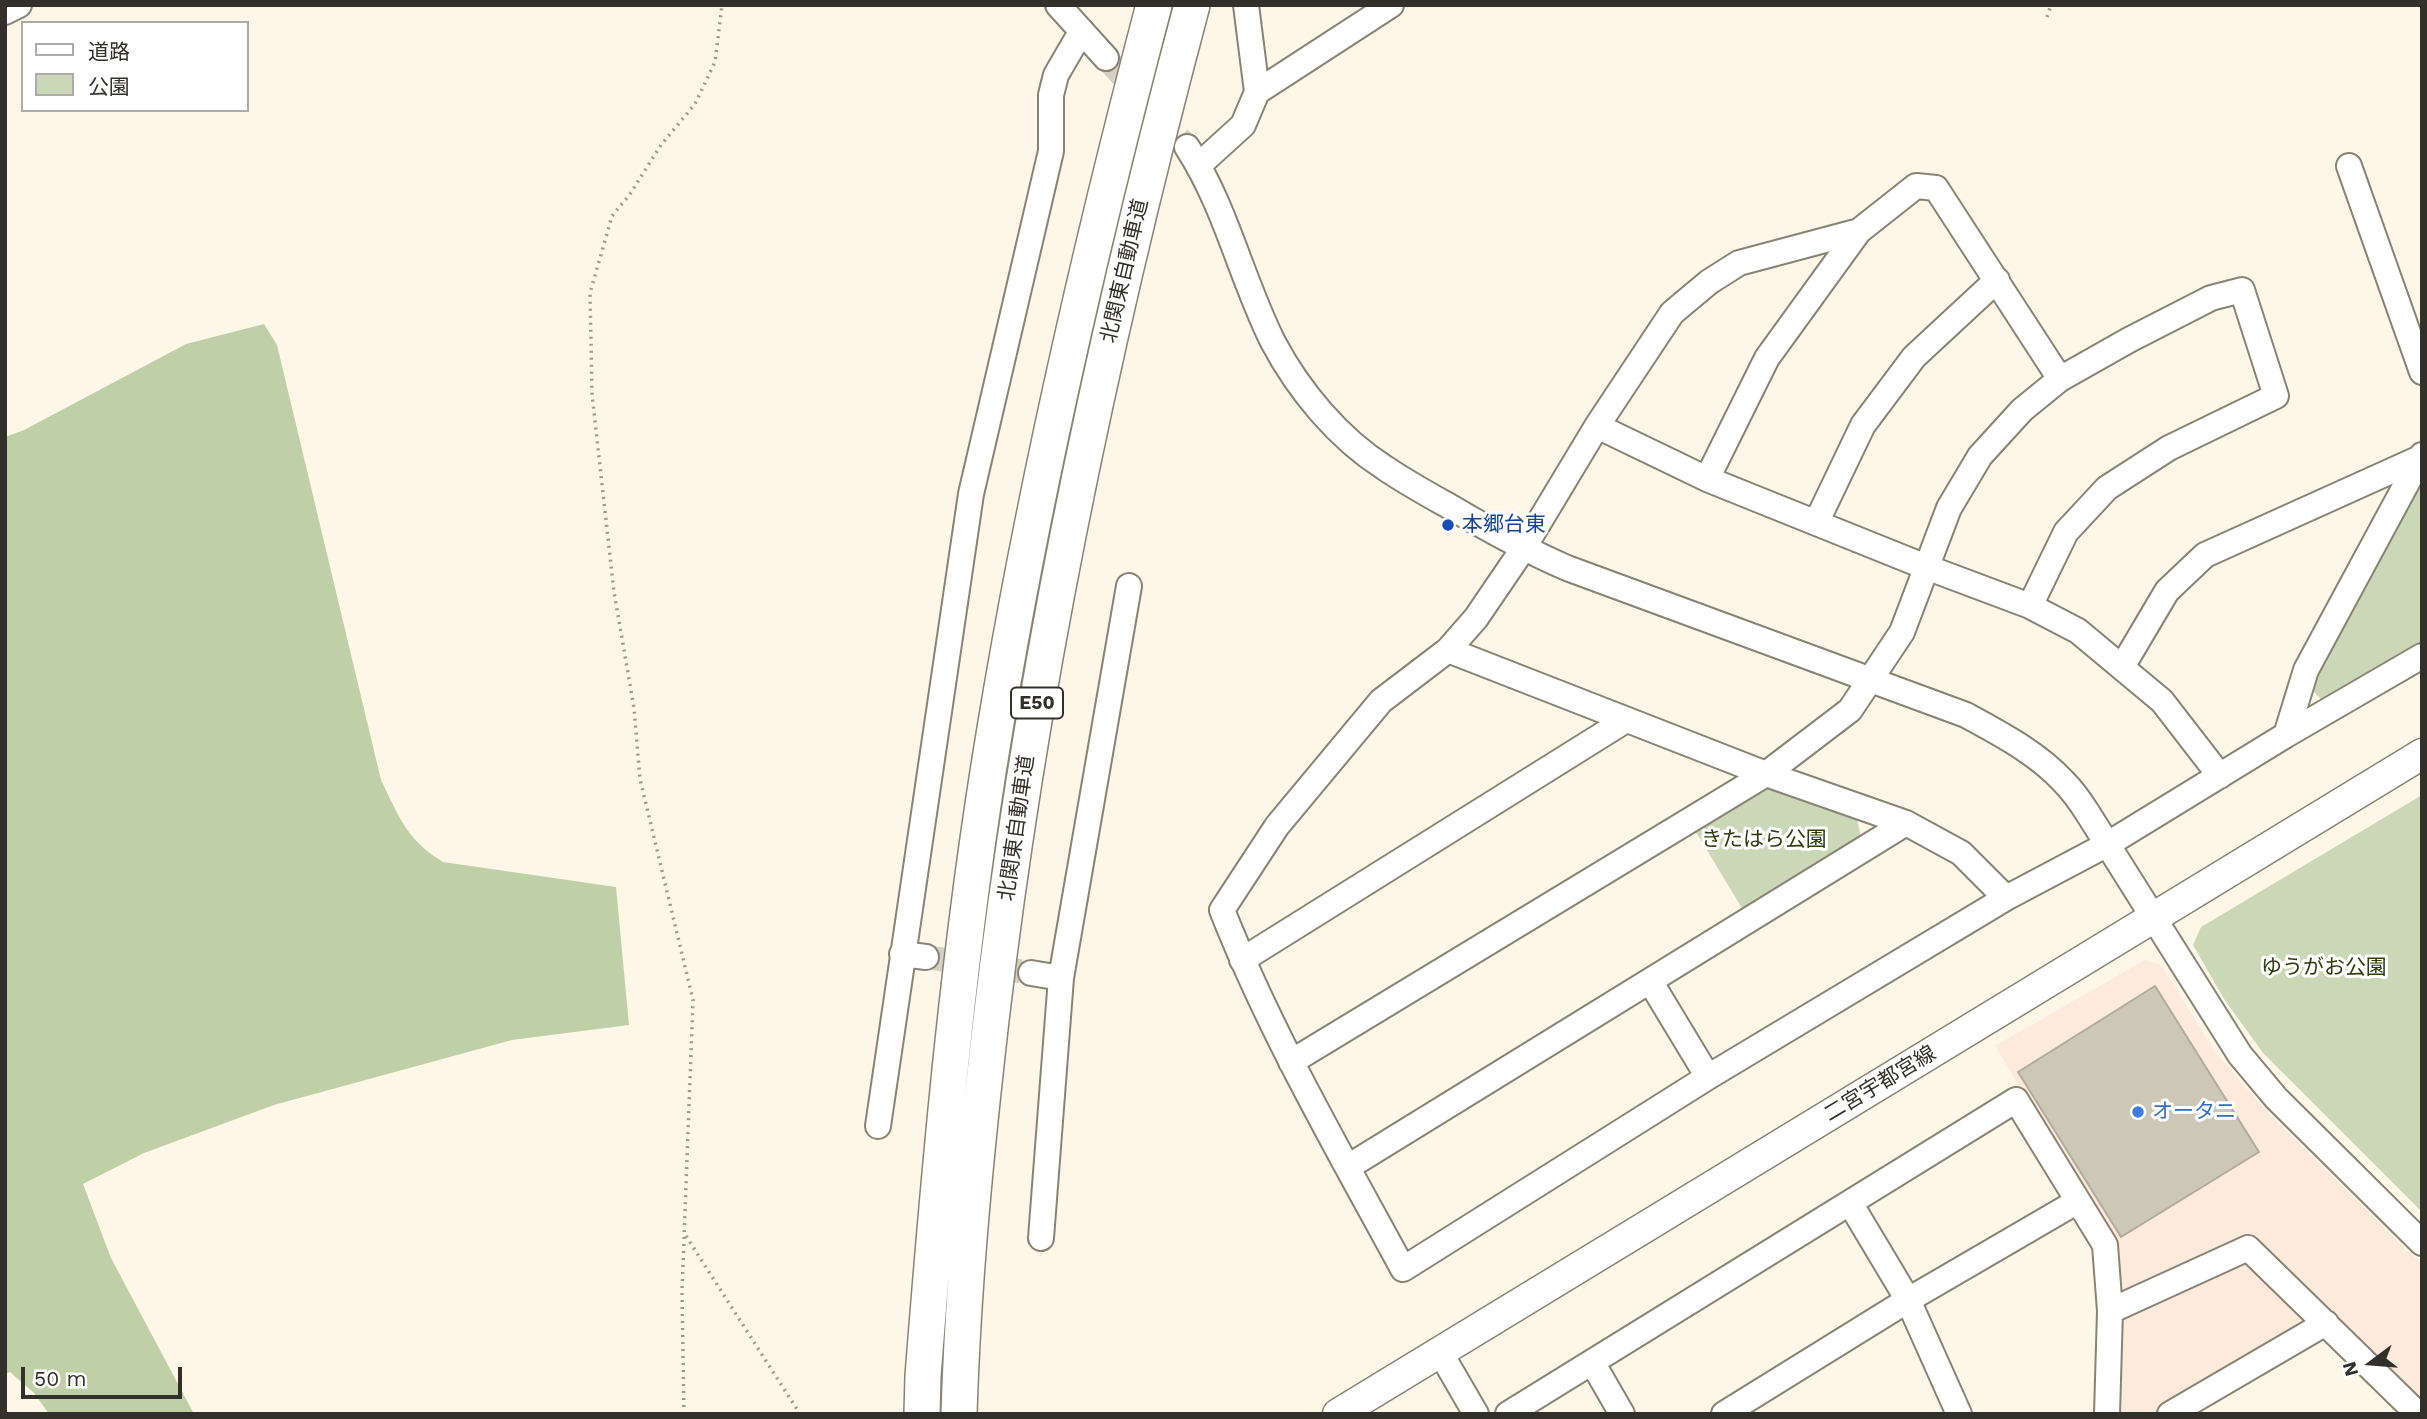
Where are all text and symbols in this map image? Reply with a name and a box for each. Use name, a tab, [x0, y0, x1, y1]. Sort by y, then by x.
legend	[21, 21, 248, 112]
text: 道路	[88, 39, 130, 64]
text: 公園	[88, 74, 130, 99]
street label: 北関東自動車道	[1096, 197, 1154, 345]
place label: 本郷台東	[1462, 512, 1546, 538]
marker: 本郷台東	[1440, 517, 1456, 533]
road number: E50	[1011, 688, 1063, 718]
street label: 北関東自動車道	[994, 753, 1040, 903]
park label: きたはら公園	[1701, 827, 1827, 853]
park label: ゆうがお公園	[2261, 955, 2387, 981]
street label: 二宮宇都宮線	[1820, 1041, 1940, 1127]
place label: オータニ	[2152, 1099, 2236, 1125]
marker: オータニ	[2130, 1104, 2146, 1120]
north arrow	[2336, 1328, 2406, 1398]
scale bar	[24, 1352, 186, 1396]
text: N	[2337, 1359, 2363, 1379]
text: 50 m	[34, 1366, 86, 1391]

